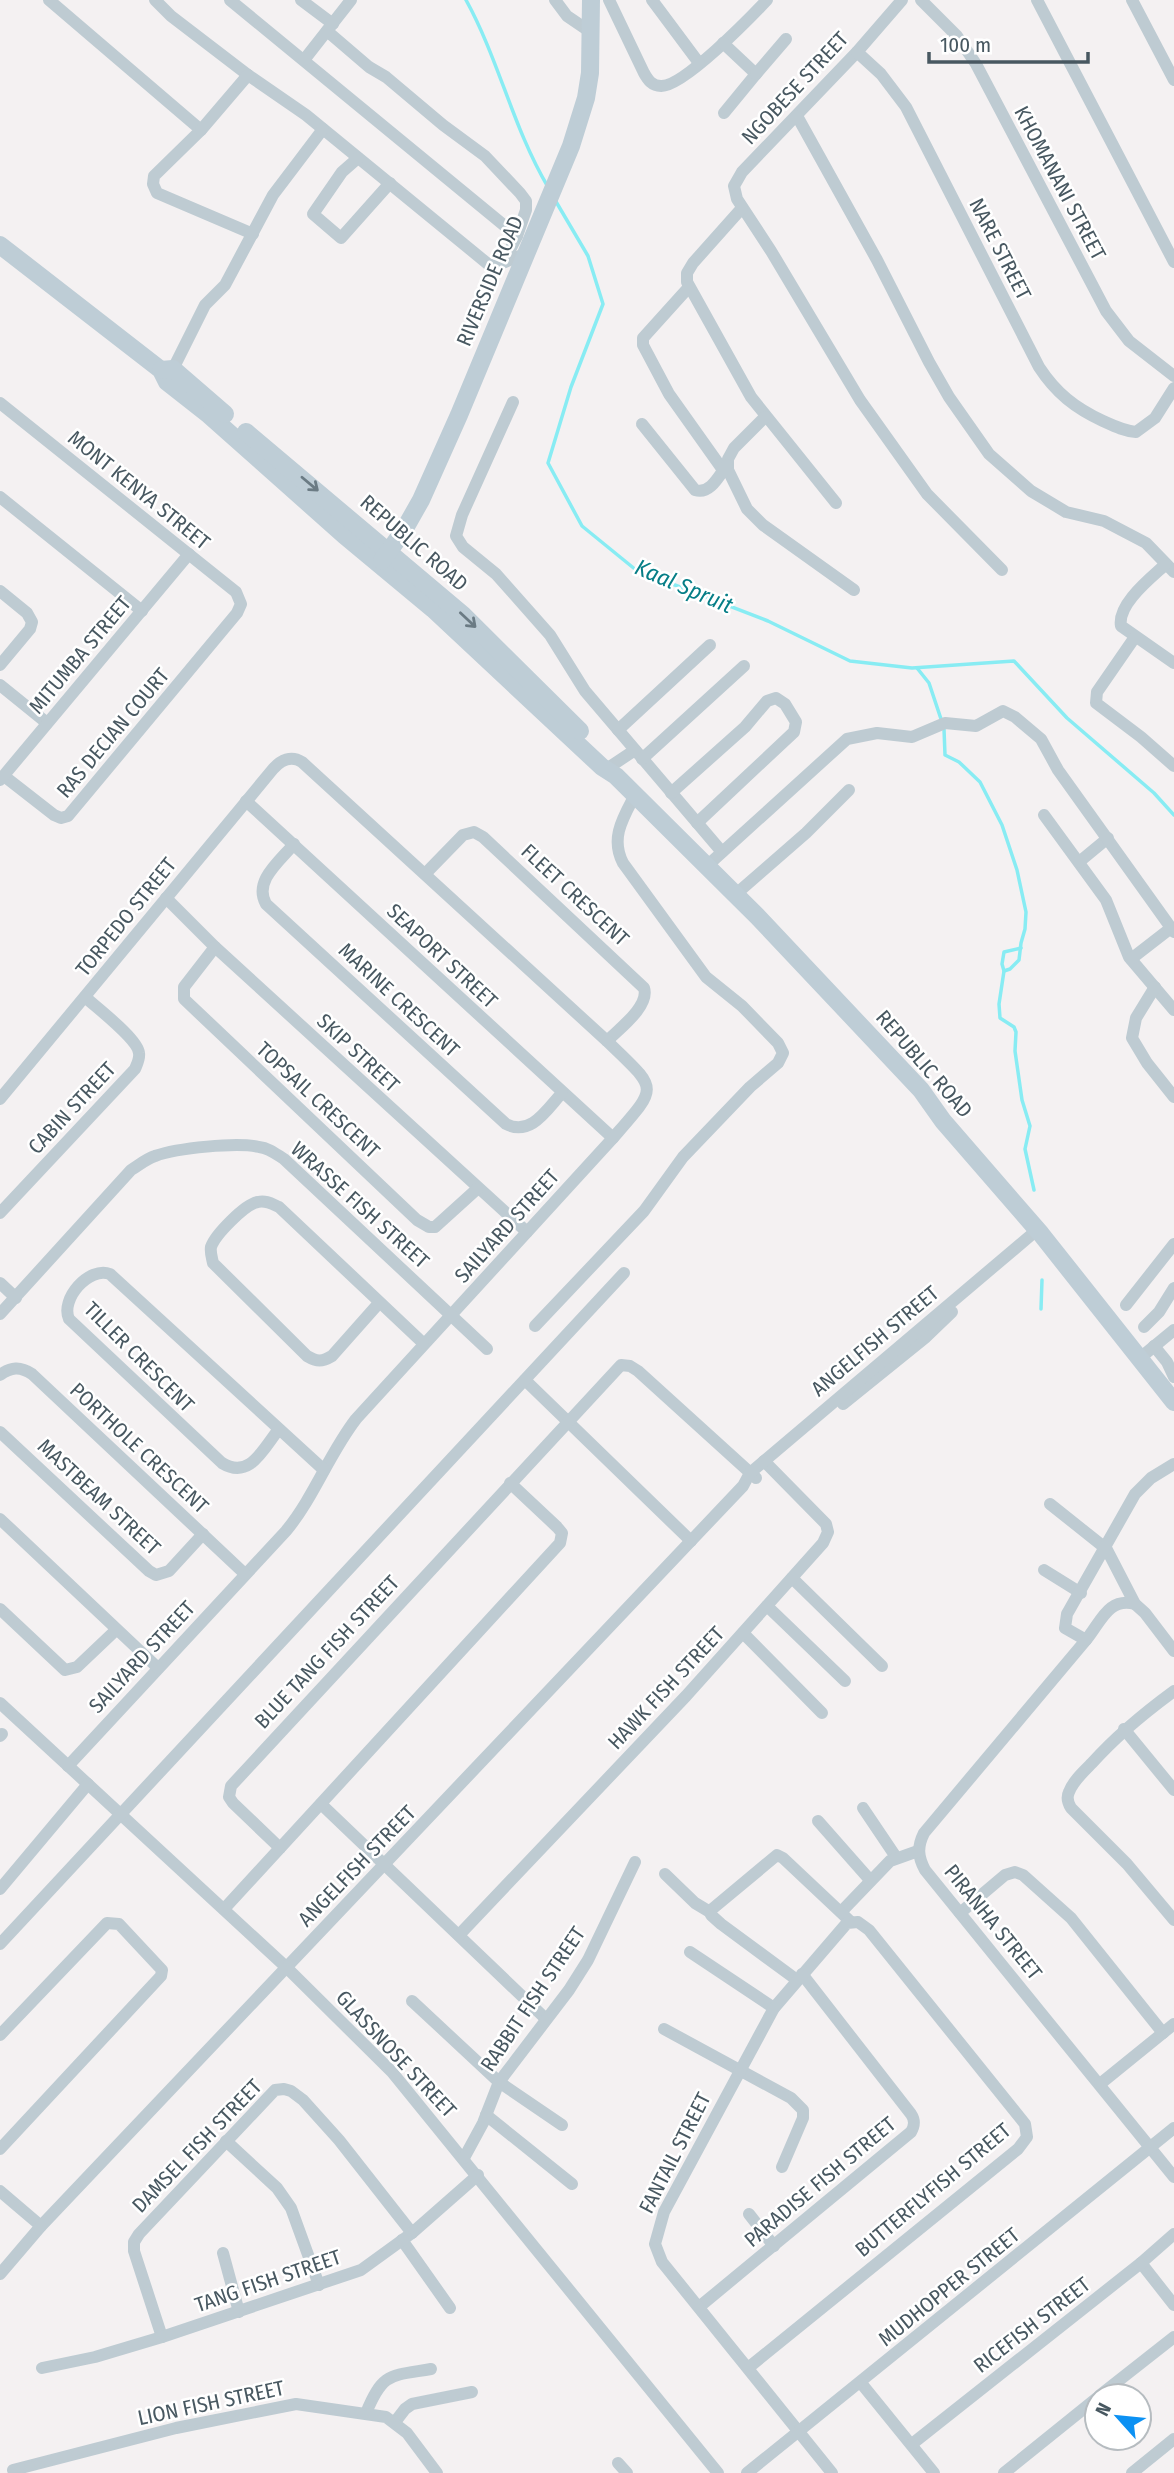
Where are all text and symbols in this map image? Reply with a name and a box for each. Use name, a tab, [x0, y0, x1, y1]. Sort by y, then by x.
scale bar	[929, 21, 1088, 65]
street label: NGOBESE STREET	[736, 26, 854, 150]
text: 100 m	[940, 32, 991, 58]
street label: KHOMANANI STREET	[1009, 102, 1112, 265]
street label: NARE STREET	[963, 194, 1037, 304]
street label: RIVERSIDE ROAD	[451, 212, 529, 350]
street label: MONT KENYA STREET	[63, 425, 215, 555]
one-way arrow	[301, 476, 319, 492]
street label: REPUBLIC ROAD	[355, 489, 473, 597]
water label: Kaal Spruit	[631, 553, 738, 619]
street label: MITUMBA STREET	[23, 591, 137, 719]
one-way arrow	[460, 612, 477, 629]
street label: RAS DECIAN COURT	[51, 663, 175, 803]
street label: FLEET CRESCENT	[516, 838, 635, 952]
street label: TORPEDO STREET	[70, 852, 182, 982]
street label: SEAPORT STREET	[381, 898, 503, 1014]
street label: MARINE CRESCENT	[333, 937, 465, 1063]
street label: REPUBLIC ROAD	[870, 1005, 978, 1123]
street label: SKIP STREET	[311, 1008, 405, 1098]
street label: TOPSAIL CRESCENT	[251, 1036, 385, 1164]
street label: CABIN STREET	[23, 1056, 122, 1160]
street label: WRASSE FISH STREET	[286, 1136, 435, 1274]
street label: SAILYARD STREET	[449, 1164, 565, 1288]
street label: ANGELFISH STREET	[806, 1280, 944, 1402]
street label: TILLER CRESCENT	[78, 1296, 200, 1418]
street label: PORTHOLE CRESCENT	[64, 1377, 214, 1519]
street label: MASTBEAM STREET	[32, 1433, 166, 1561]
street label: BLUE TANG FISH STREET	[249, 1570, 405, 1734]
street label: SAILYARD STREET	[83, 1595, 201, 1718]
street label: HAWK FISH STREET	[602, 1621, 730, 1755]
street label: ANGELFISH STREET	[293, 1800, 422, 1932]
street label: PIRANHA STREET	[939, 1859, 1048, 1985]
street label: RABBIT FISH STREET	[475, 1921, 591, 2076]
street label: GLASSNOSE STREET	[330, 1985, 462, 2123]
street label: DAMSEL FISH STREET	[127, 2074, 267, 2218]
street label: FANTAIL STREET	[633, 2088, 717, 2218]
street label: PARADISE FISH STREET	[739, 2111, 901, 2253]
street label: BUTTERFLYFISH STREET	[850, 2117, 1016, 2263]
street label: MUDHOPPER STREET	[873, 2222, 1025, 2352]
street label: TANG FISH STREET	[192, 2244, 345, 2318]
street label: RICEFISH STREET	[969, 2271, 1096, 2379]
street label: LION FISH STREET	[135, 2375, 287, 2431]
north arrow	[1083, 2382, 1153, 2452]
text: N	[1090, 2399, 1116, 2420]

